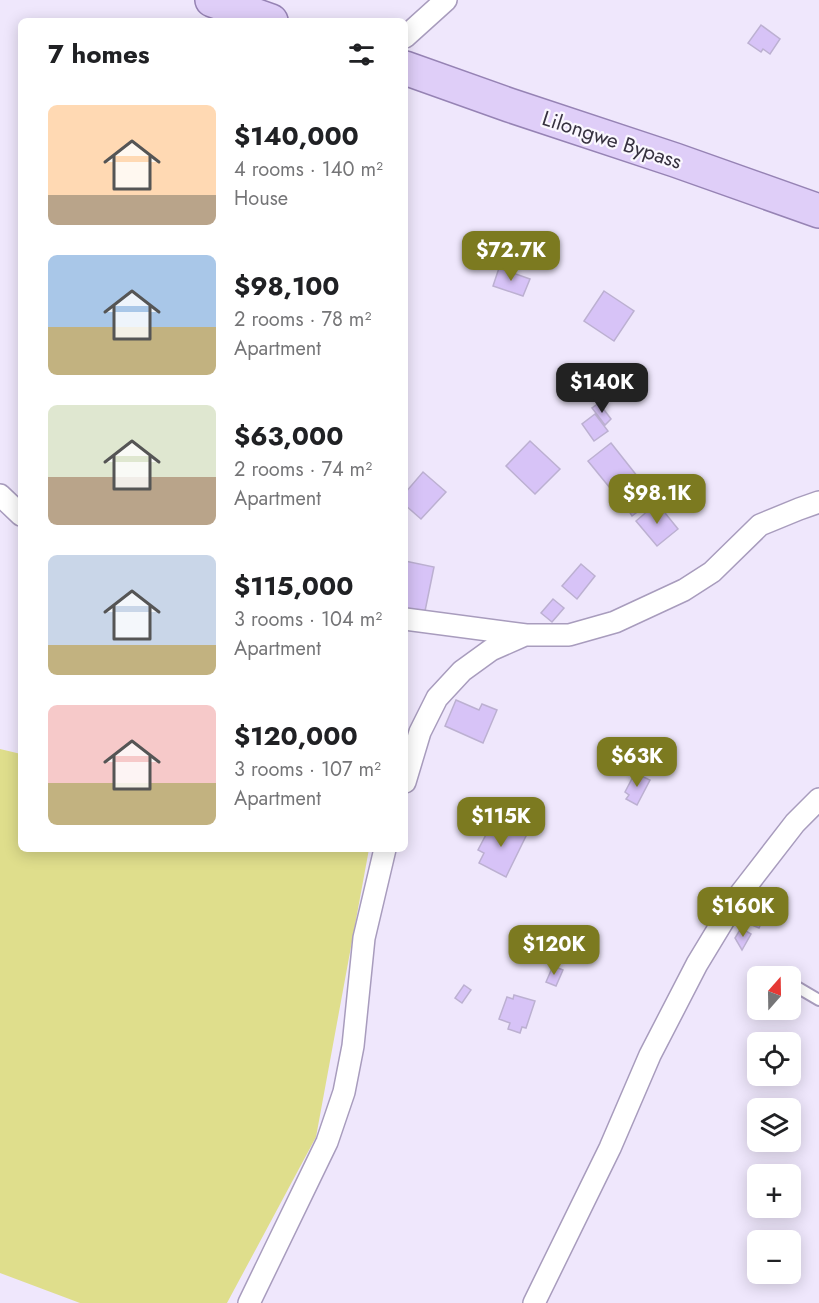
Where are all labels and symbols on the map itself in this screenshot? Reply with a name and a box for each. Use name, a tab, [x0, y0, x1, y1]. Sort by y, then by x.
street label: Lilongwe Bypass	[538, 103, 686, 177]
pin: $72.7K	[462, 231, 560, 282]
pin: $140K	[560, 363, 644, 414]
pin: $98.1K	[608, 474, 706, 525]
pin: $63K	[601, 737, 673, 788]
pin: $115K	[459, 797, 543, 848]
pin: $160K	[701, 887, 785, 938]
pin: $120K	[512, 925, 596, 976]
north arrow	[747, 966, 801, 1020]

